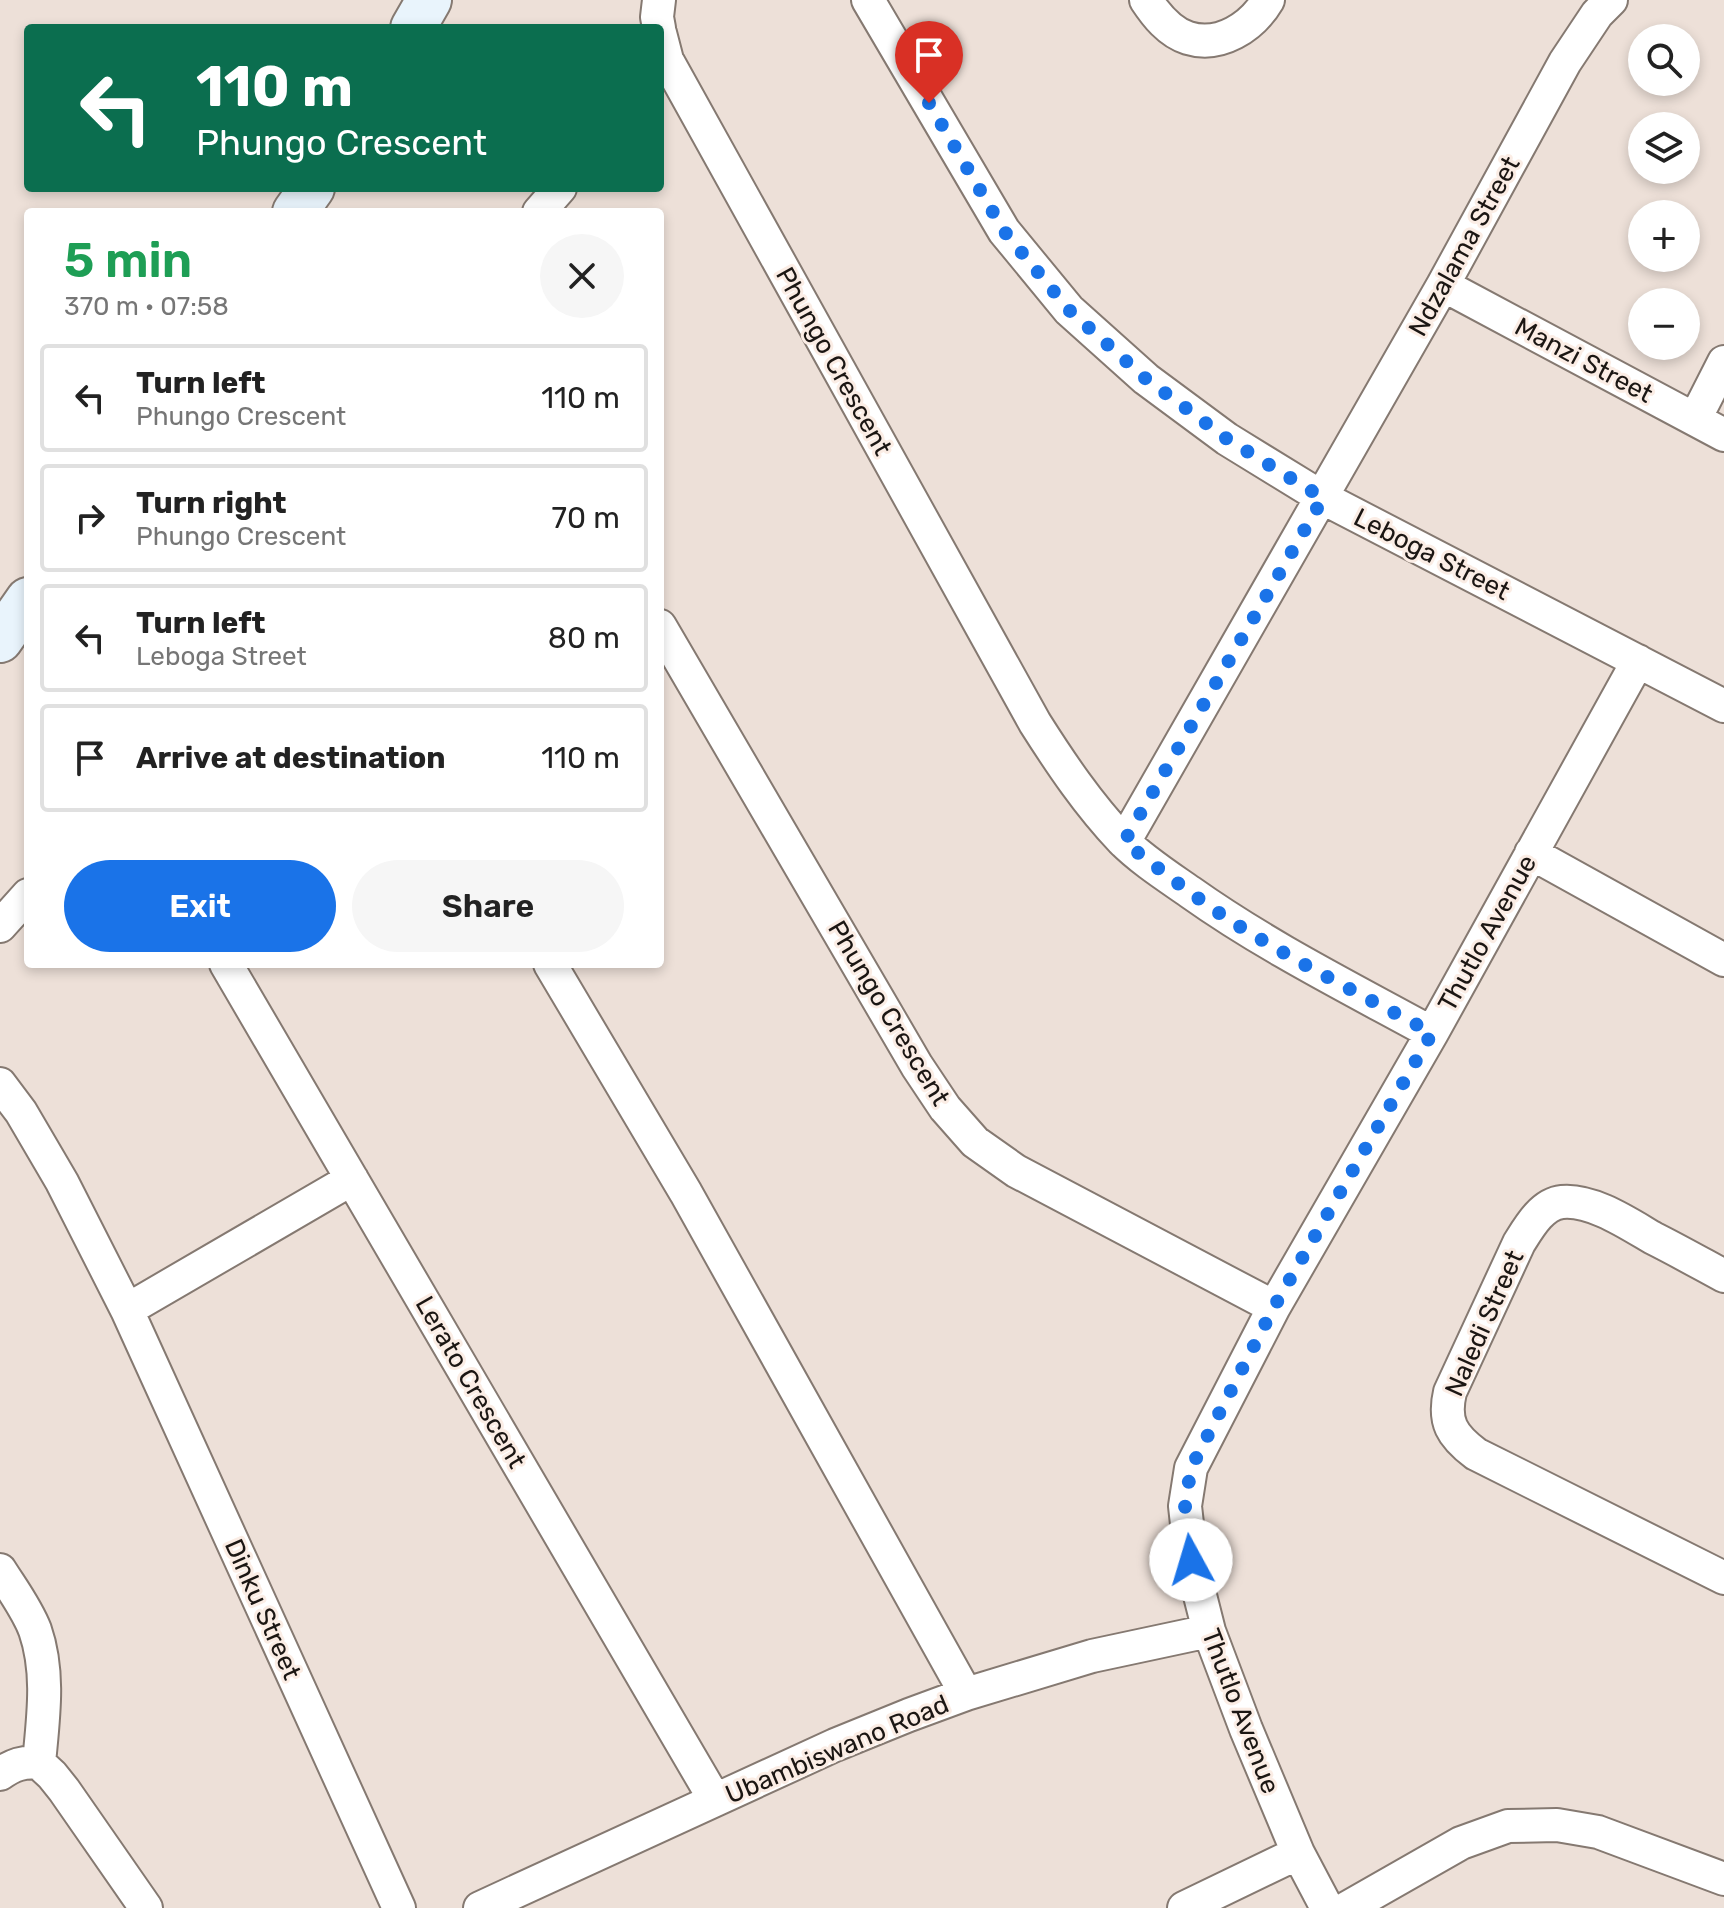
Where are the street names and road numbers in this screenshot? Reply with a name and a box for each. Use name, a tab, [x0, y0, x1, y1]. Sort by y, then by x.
street label: Ndzalama Street	[1402, 151, 1527, 342]
street label: Phungo Crescent	[769, 262, 898, 461]
street label: Manzi Street	[1509, 311, 1658, 410]
street label: Leboga Street	[1349, 502, 1515, 607]
street label: Thutlo Avenue	[1432, 850, 1543, 1017]
street label: Phungo Crescent	[821, 915, 956, 1111]
street label: Naledi Street	[1438, 1245, 1530, 1401]
street label: Lerato Crescent	[409, 1291, 532, 1474]
street label: Dinku Street	[218, 1534, 307, 1684]
street label: Thutlo Avenue	[1195, 1624, 1286, 1798]
street label: Ubambiswano Road	[721, 1688, 953, 1810]

